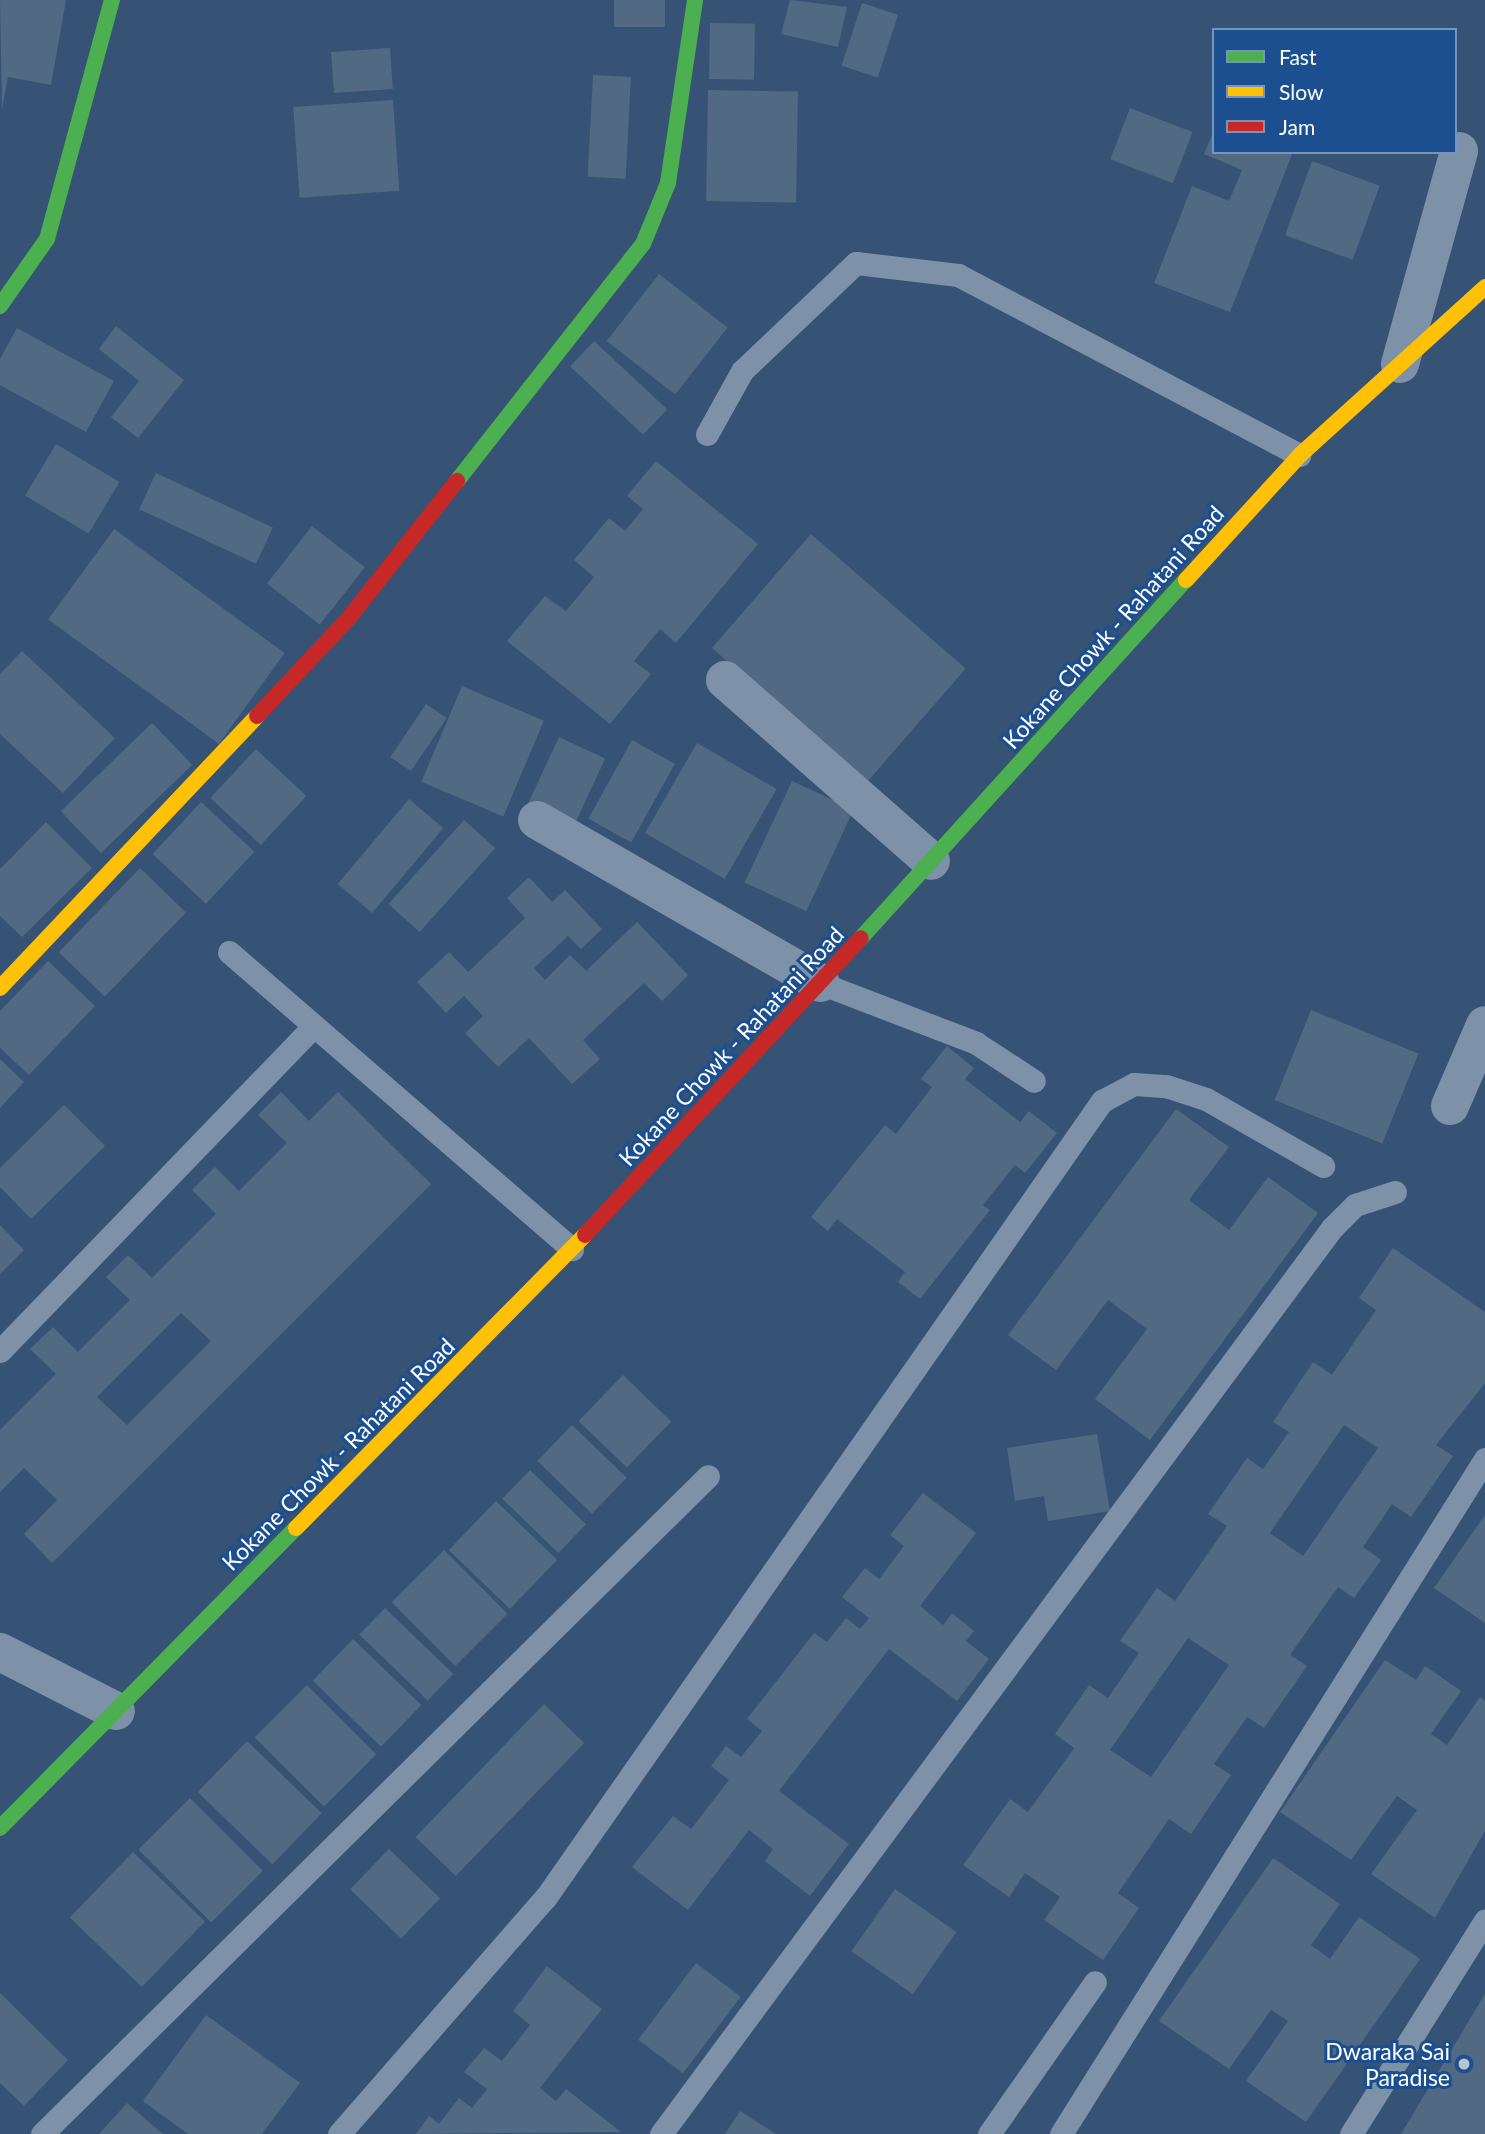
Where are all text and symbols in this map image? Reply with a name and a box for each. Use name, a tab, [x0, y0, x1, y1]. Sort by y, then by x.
legend	[1212, 28, 1457, 154]
text: Fast	[1279, 44, 1316, 69]
text: Slow	[1279, 79, 1323, 104]
text: Jam	[1279, 114, 1315, 139]
street label: Kokane Chowk - Rahatani Road	[997, 500, 1229, 754]
street label: Kokane Chowk - Rahatani Road	[613, 921, 849, 1171]
street label: Kokane Chowk - Rahatani Road	[216, 1332, 460, 1576]
place label: Dwaraka Sai Paradise	[1325, 2037, 1450, 2091]
marker: Dwaraka Sai Paradise	[1456, 2056, 1472, 2072]

